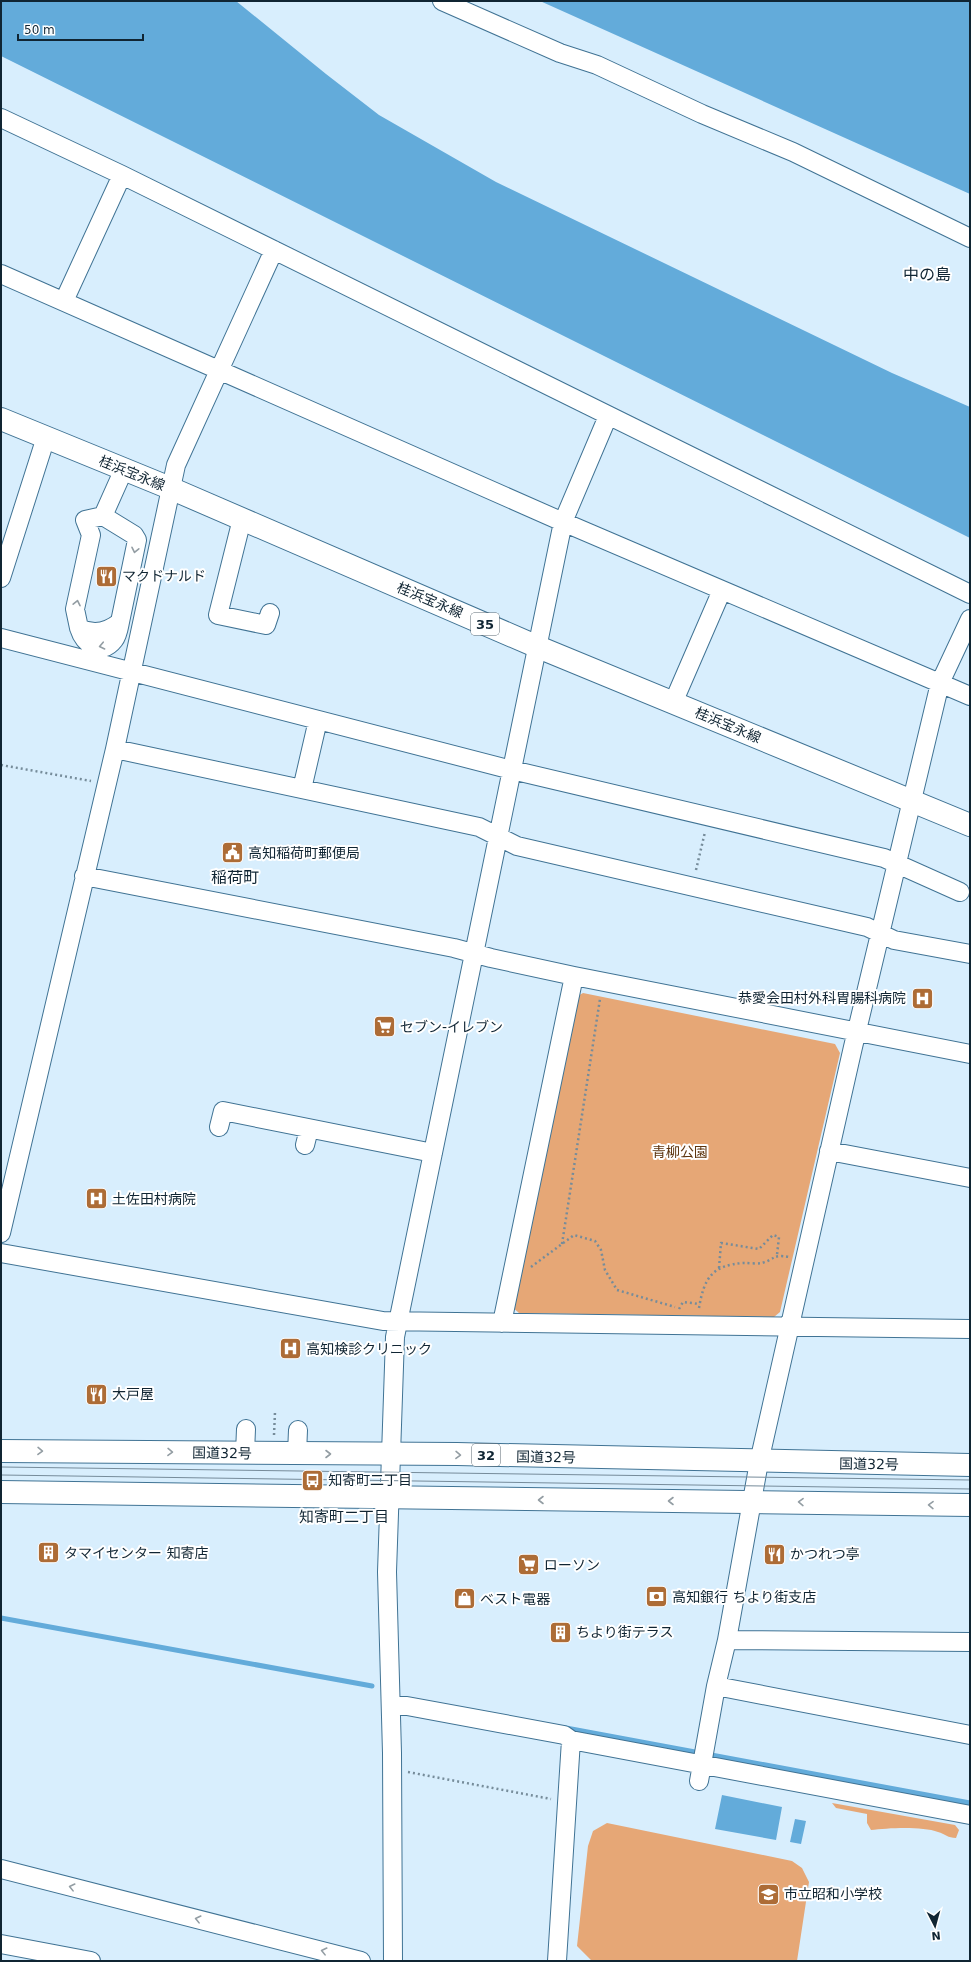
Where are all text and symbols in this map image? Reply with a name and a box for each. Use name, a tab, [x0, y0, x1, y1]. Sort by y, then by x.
scale bar	[18, 16, 143, 42]
text: 50 m	[24, 23, 55, 37]
district label: 中の島	[903, 265, 951, 284]
street label: 桂浜宝永線	[97, 452, 167, 494]
one-way arrow	[132, 547, 140, 554]
restaurant icon: マクドナルド	[93, 563, 119, 589]
place label: マクドナルド	[122, 568, 206, 584]
street label: 桂浜宝永線	[395, 579, 465, 621]
one-way arrow	[72, 600, 80, 606]
road number: 35	[471, 613, 499, 635]
one-way arrow	[99, 641, 105, 649]
street label: 桂浜宝永線	[693, 704, 763, 746]
public building icon: 高知稲荷町郵便局	[219, 840, 245, 866]
place label: 高知稲荷町郵便局	[248, 845, 360, 861]
district label: 稲荷町	[211, 868, 259, 887]
hospital icon: 恭愛会田村外科胃腸科病院	[909, 985, 935, 1011]
place label: 恭愛会田村外科胃腸科病院	[738, 990, 906, 1006]
supermarket icon: セブン-イレブン	[371, 1014, 397, 1040]
place label: セブン-イレブン	[400, 1019, 503, 1035]
park label: 青柳公園	[652, 1144, 708, 1160]
hospital icon: 土佐田村病院	[84, 1186, 110, 1212]
place label: 土佐田村病院	[112, 1191, 196, 1207]
hospital icon: 高知検診クリニック	[278, 1336, 304, 1362]
place label: 高知検診クリニック	[306, 1341, 432, 1357]
restaurant icon: 大戸屋	[83, 1381, 109, 1407]
place label: 大戸屋	[112, 1386, 154, 1402]
street label: 国道32号	[192, 1444, 252, 1462]
road number: 32	[472, 1444, 500, 1466]
one-way arrow	[37, 1447, 43, 1455]
one-way arrow	[167, 1448, 173, 1456]
street label: 国道32号	[516, 1448, 576, 1466]
one-way arrow	[325, 1450, 331, 1458]
one-way arrow	[455, 1451, 461, 1459]
street label: 国道32号	[839, 1455, 899, 1473]
bus stop icon: 知寄町二丁目	[299, 1467, 325, 1493]
place label: 知寄町二丁目	[328, 1472, 412, 1488]
one-way arrow	[538, 1496, 544, 1504]
one-way arrow	[668, 1497, 674, 1505]
one-way arrow	[798, 1498, 804, 1507]
one-way arrow	[928, 1501, 934, 1509]
district label: 知寄町二丁目	[299, 1508, 389, 1526]
building icon: タマイセンター 知寄店	[36, 1540, 62, 1566]
restaurant icon: かつれつ亭	[762, 1541, 788, 1567]
place label: タマイセンター 知寄店	[64, 1545, 208, 1561]
place label: かつれつ亭	[790, 1546, 860, 1562]
supermarket icon: ローソン	[516, 1552, 542, 1578]
place label: ローソン	[544, 1557, 600, 1573]
bank icon: 高知銀行 ちより街支店	[643, 1584, 669, 1610]
shop icon: ベスト電器	[452, 1586, 478, 1612]
place label: 高知銀行 ちより街支店	[672, 1589, 816, 1605]
place label: ベスト電器	[480, 1591, 550, 1607]
building icon: ちより街テラス	[547, 1619, 573, 1645]
place label: ちより街テラス	[576, 1624, 673, 1640]
school or university icon: 市立昭和小学校	[755, 1881, 781, 1907]
one-way arrow	[68, 1884, 75, 1892]
place label: 市立昭和小学校	[784, 1886, 882, 1902]
north arrow	[915, 1906, 955, 1946]
one-way arrow	[194, 1916, 201, 1924]
text: N	[931, 1929, 941, 1942]
one-way arrow	[320, 1948, 327, 1956]

